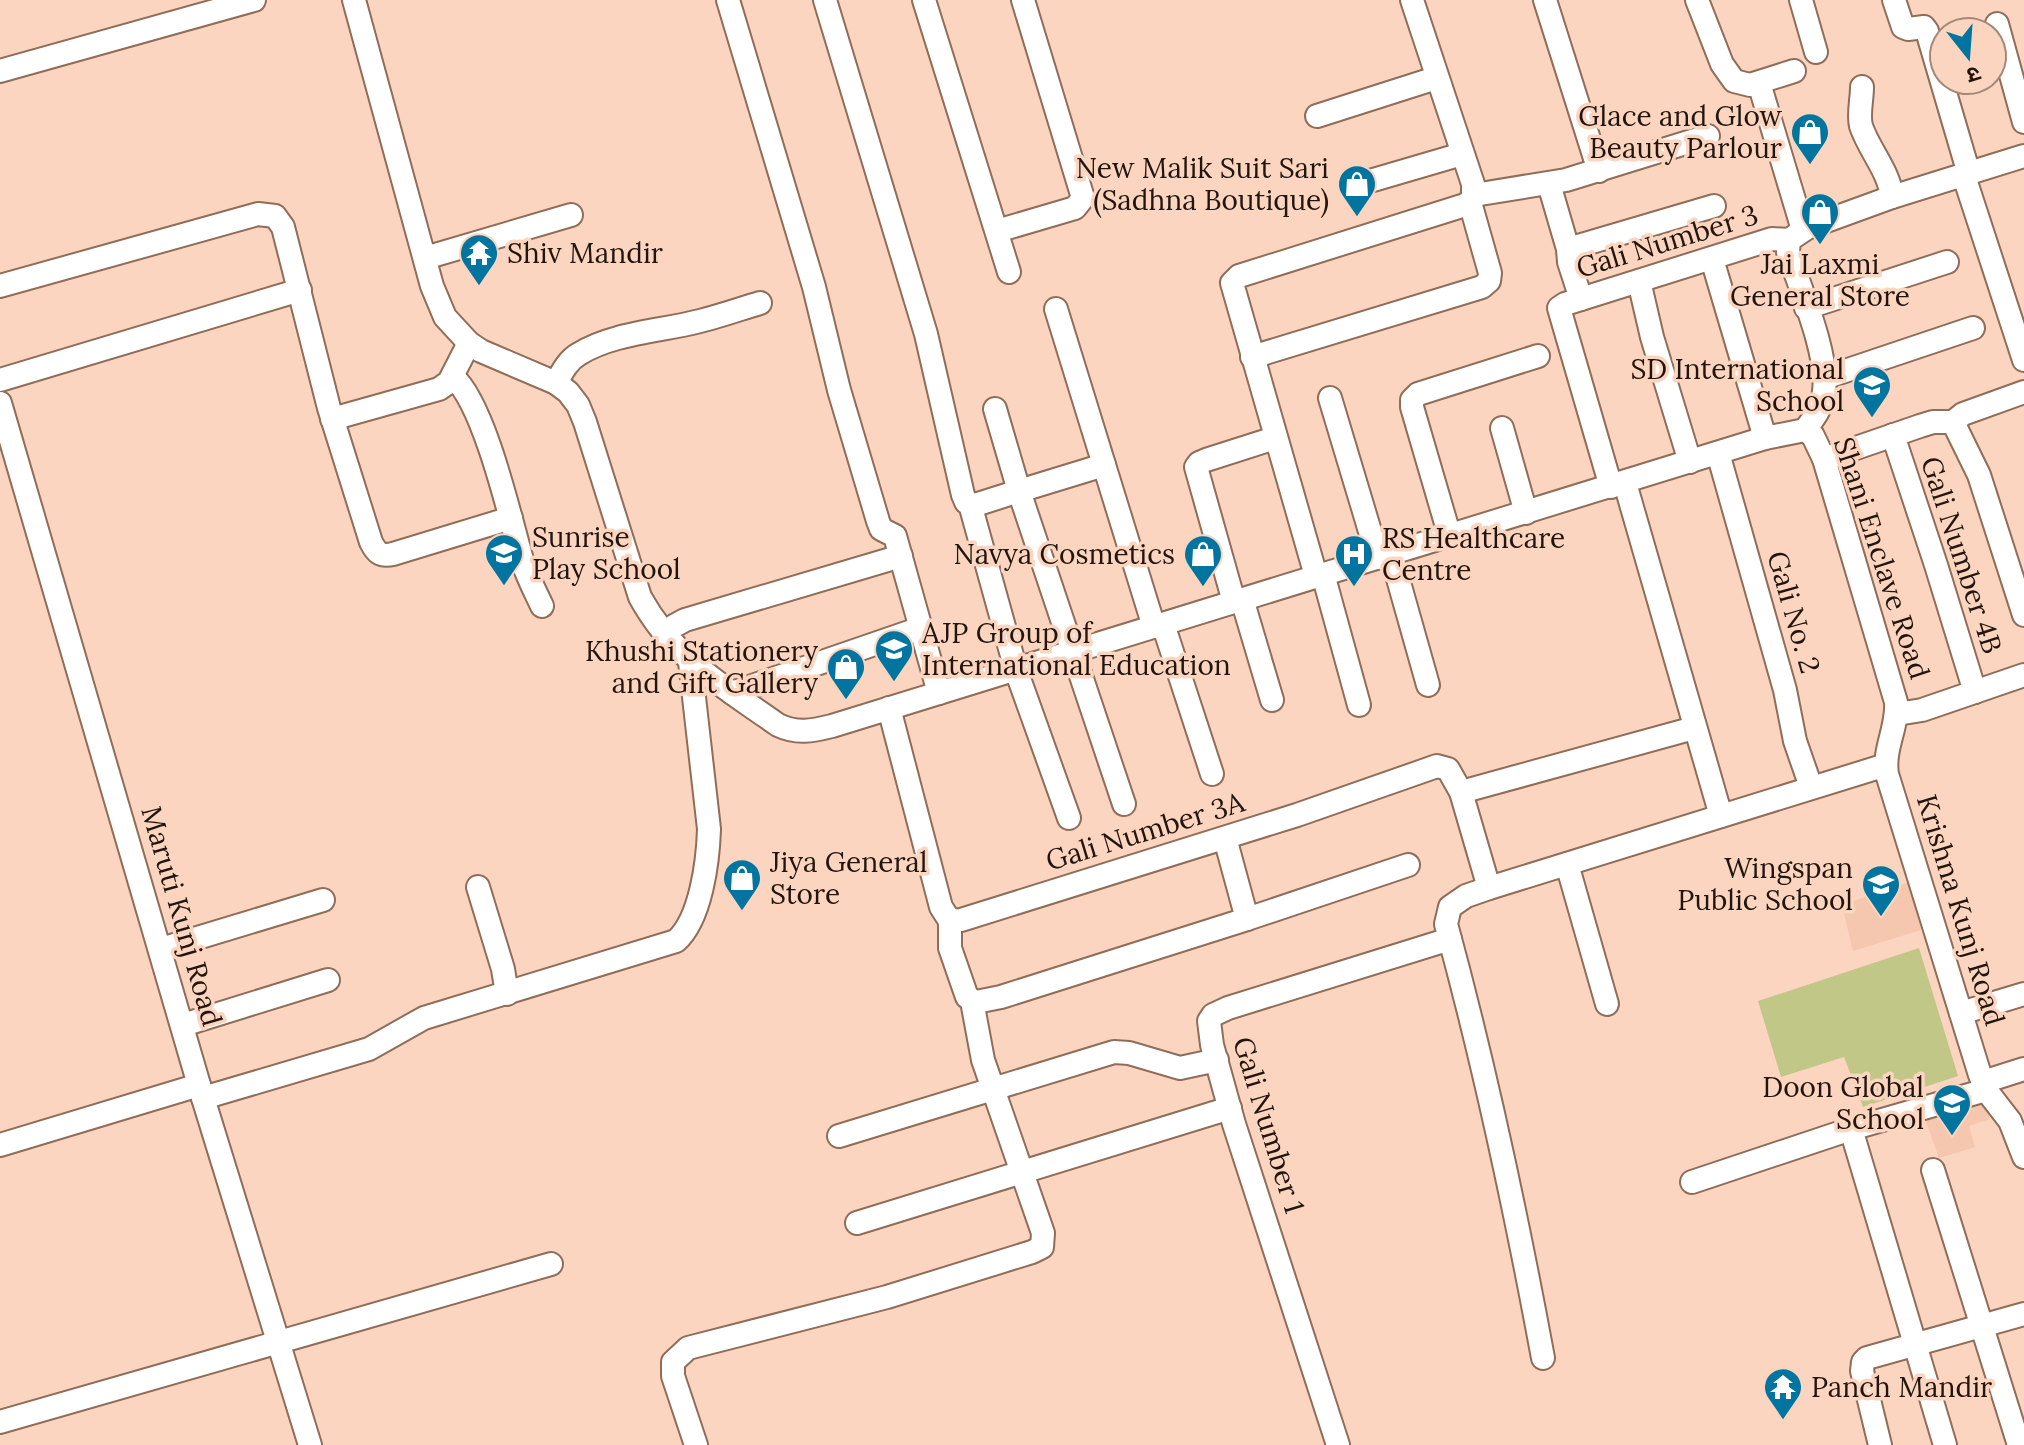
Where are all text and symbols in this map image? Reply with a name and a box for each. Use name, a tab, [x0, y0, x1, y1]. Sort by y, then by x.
north arrow	[1928, 16, 2008, 96]
text: उ	[1963, 60, 1984, 91]
place label: Glace and Glow Beauty Parlour	[1578, 98, 1783, 166]
shop icon: Glace and Glow Beauty Parlour	[1789, 111, 1831, 166]
place label: New Malik Suit Sari (Sadhna Boutique)	[1076, 150, 1329, 218]
shop icon: New Malik Suit Sari (Sadhna Boutique)	[1336, 163, 1378, 218]
shop icon: Jai Laxmi General Store	[1799, 191, 1841, 246]
street label: Gali Number 3	[1572, 196, 1762, 286]
temple icon: Shiv Mandir	[458, 232, 500, 287]
place label: Shiv Mandir	[507, 235, 663, 271]
place label: Jai Laxmi General Store	[1730, 246, 1910, 314]
place label: SD International School	[1630, 351, 1844, 419]
school or university icon: SD International School	[1851, 364, 1893, 419]
street label: Shani Enclave Road	[1826, 433, 1938, 683]
street label: Gali Number 4B	[1913, 452, 2011, 658]
place label: Sunrise Play School	[532, 519, 681, 587]
place label: RS Healthcare Centre	[1382, 520, 1565, 588]
school or university icon: Sunrise Play School	[483, 532, 525, 587]
shop icon: Navya Cosmetics	[1182, 533, 1224, 588]
hospital icon: RS Healthcare Centre	[1333, 533, 1375, 588]
place label: Navya Cosmetics	[953, 536, 1175, 572]
street label: Gali No. 2	[1759, 547, 1829, 677]
place label: AJP Group of International Education	[921, 615, 1231, 683]
school or university icon: AJP Group of International Education	[873, 628, 915, 683]
place label: Khushi Stationery and Gift Gallery	[585, 633, 818, 701]
shop icon: Khushi Stationery and Gift Gallery	[825, 646, 867, 701]
street label: Gali Number 3A	[1041, 784, 1249, 878]
street label: Krishna Kunj Road	[1909, 790, 2013, 1030]
street label: Maruti Kunj Road	[133, 802, 231, 1030]
place label: Jiya General Store	[769, 844, 927, 912]
place label: Wingspan Public School	[1677, 850, 1853, 918]
shop icon: Jiya General Store	[721, 857, 763, 912]
school or university icon: Wingspan Public School	[1860, 863, 1902, 918]
street label: Gali Number 1	[1225, 1032, 1313, 1218]
place label: Doon Global School	[1762, 1069, 1924, 1137]
school or university icon: Doon Global School	[1931, 1082, 1973, 1137]
temple icon: Panch Mandir	[1762, 1366, 1804, 1421]
place label: Panch Mandir	[1811, 1369, 1992, 1405]

